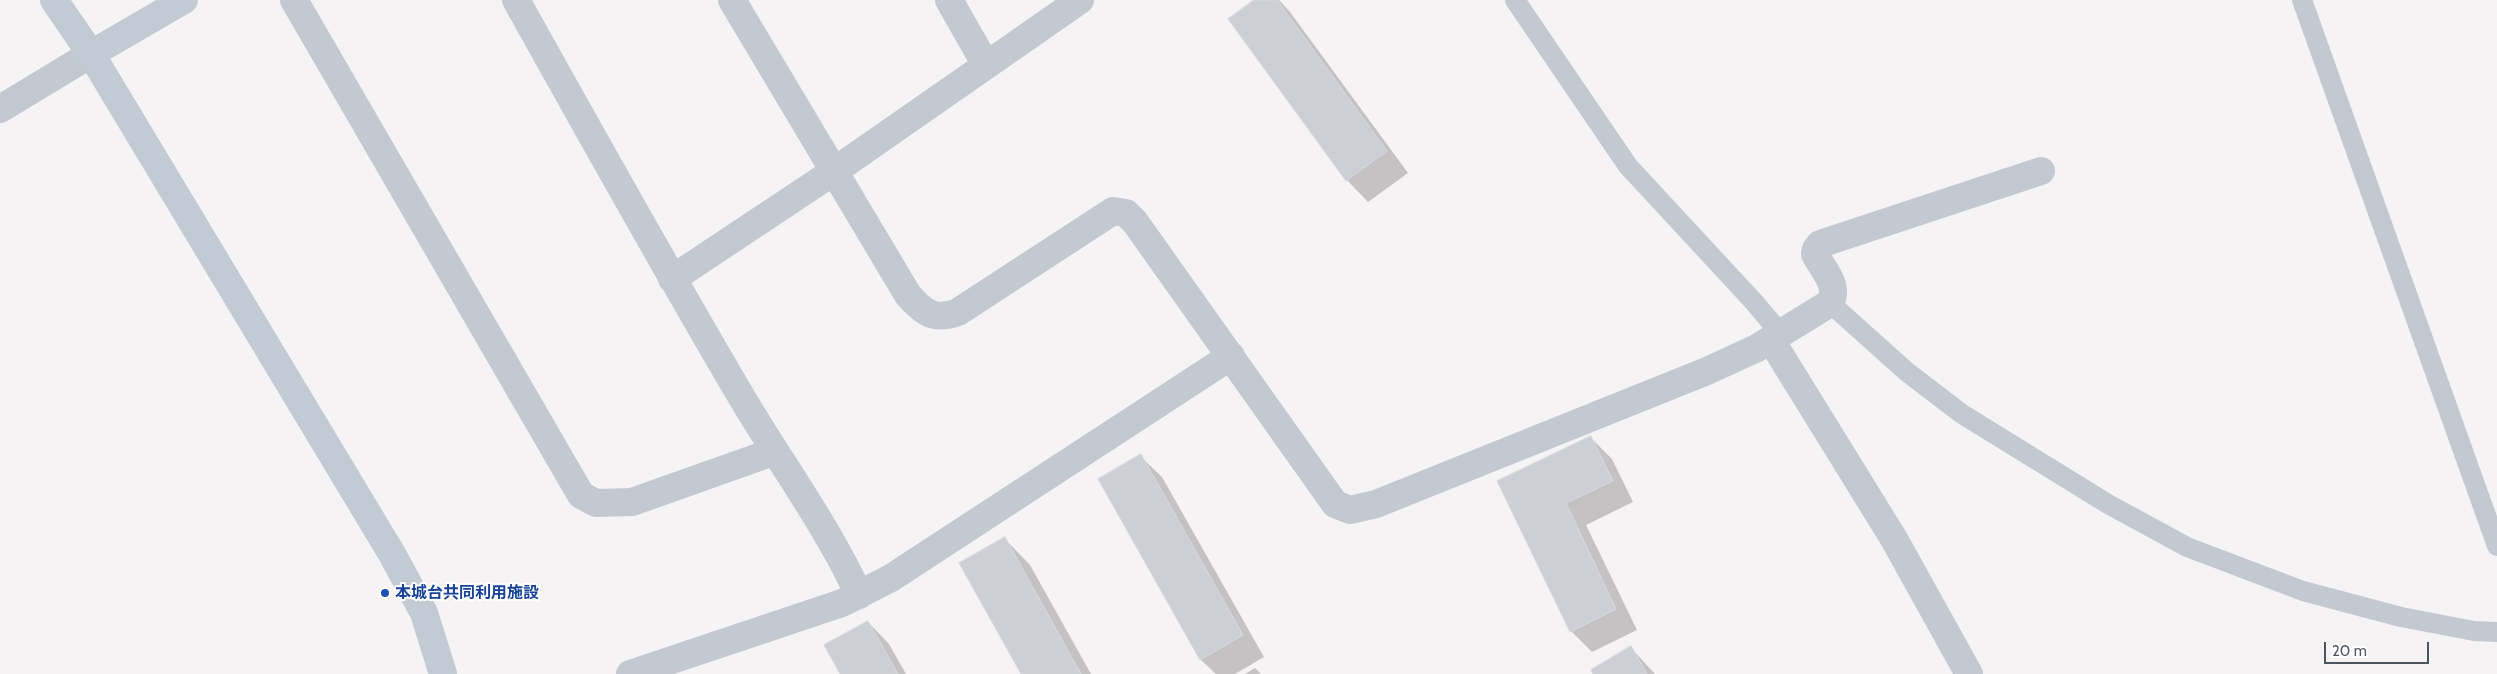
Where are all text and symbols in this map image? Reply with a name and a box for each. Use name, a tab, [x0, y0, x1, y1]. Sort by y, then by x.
place label: 本城台共同利用施設	[395, 583, 539, 603]
marker: 本城台共同利用施設	[379, 587, 391, 599]
scale bar	[2327, 632, 2432, 664]
text: 20 m	[2332, 642, 2367, 660]

